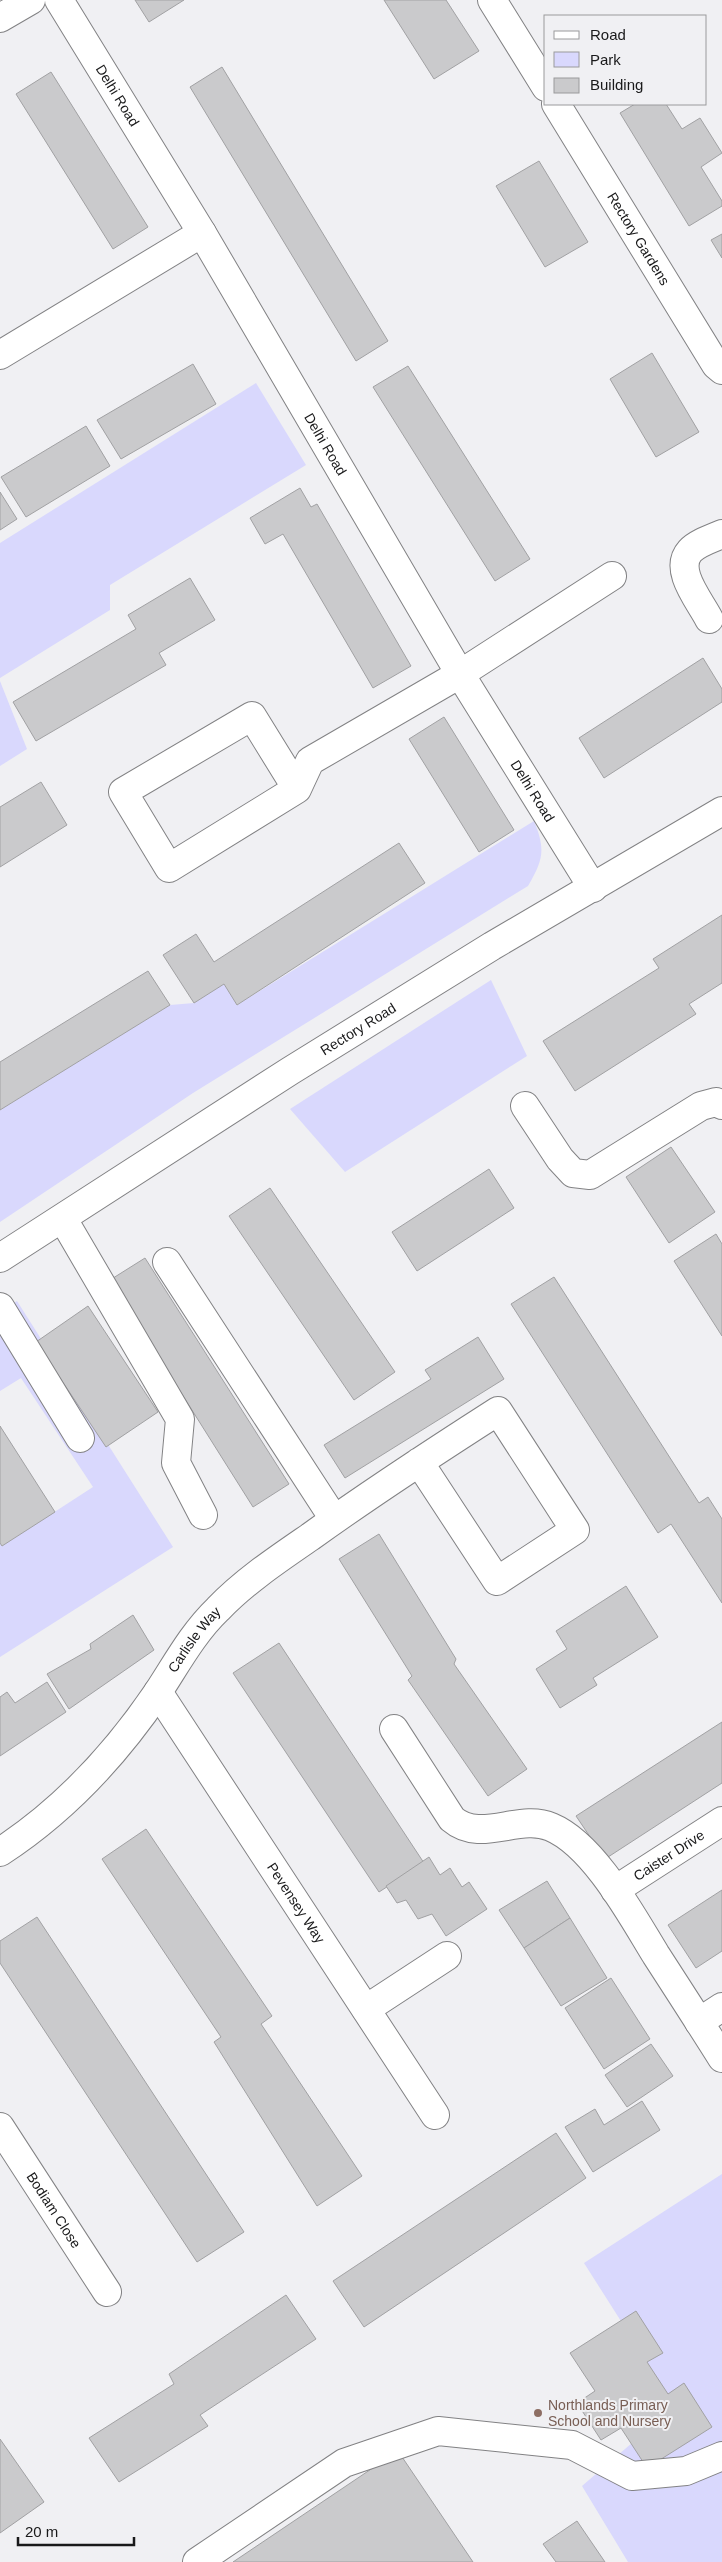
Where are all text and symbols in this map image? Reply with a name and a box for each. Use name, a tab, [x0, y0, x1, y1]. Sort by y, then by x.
legend	[544, 15, 707, 105]
text: Road	[590, 26, 626, 43]
text: Park	[590, 51, 621, 68]
street label: Delhi Road	[93, 62, 143, 129]
text: Building	[590, 76, 643, 93]
street label: Rectory Gardens	[604, 189, 673, 288]
street label: Delhi Road	[301, 410, 350, 478]
street label: Delhi Road	[508, 757, 558, 825]
street label: Rectory Road	[317, 1000, 399, 1058]
street label: Carlisle Way	[164, 1603, 224, 1675]
street label: Caister Drive	[630, 1827, 707, 1884]
street label: Pevensey Way	[264, 1860, 328, 1946]
street label: Bodiam Close	[23, 2169, 84, 2251]
place label: Northlands Primary School and Nursery	[548, 2397, 671, 2429]
marker: Northlands Primary School and Nursery	[532, 2407, 544, 2419]
scale bar	[18, 2514, 134, 2546]
text: 20 m	[25, 2523, 58, 2540]

